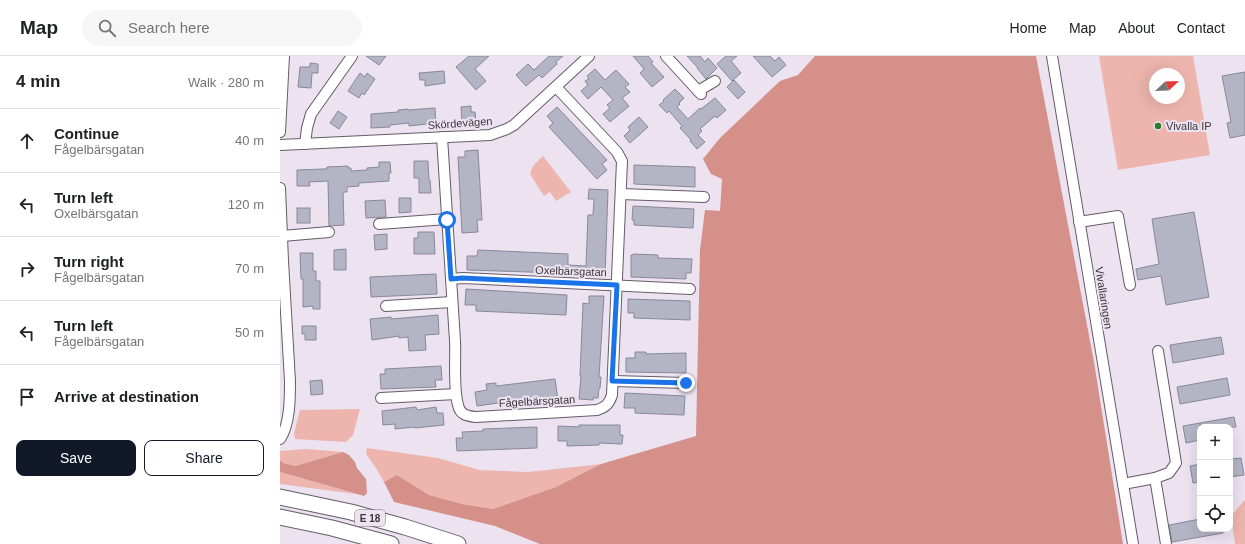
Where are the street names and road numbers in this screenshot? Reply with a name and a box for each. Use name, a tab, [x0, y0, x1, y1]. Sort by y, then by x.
street label: Skördevägen	[427, 115, 493, 131]
street label: Oxelbärsgatan	[535, 264, 607, 278]
street label: Vivallaringen	[1093, 266, 1115, 330]
street label: Fågelbärsgatan	[499, 393, 575, 409]
road number: E 18	[355, 510, 385, 526]

